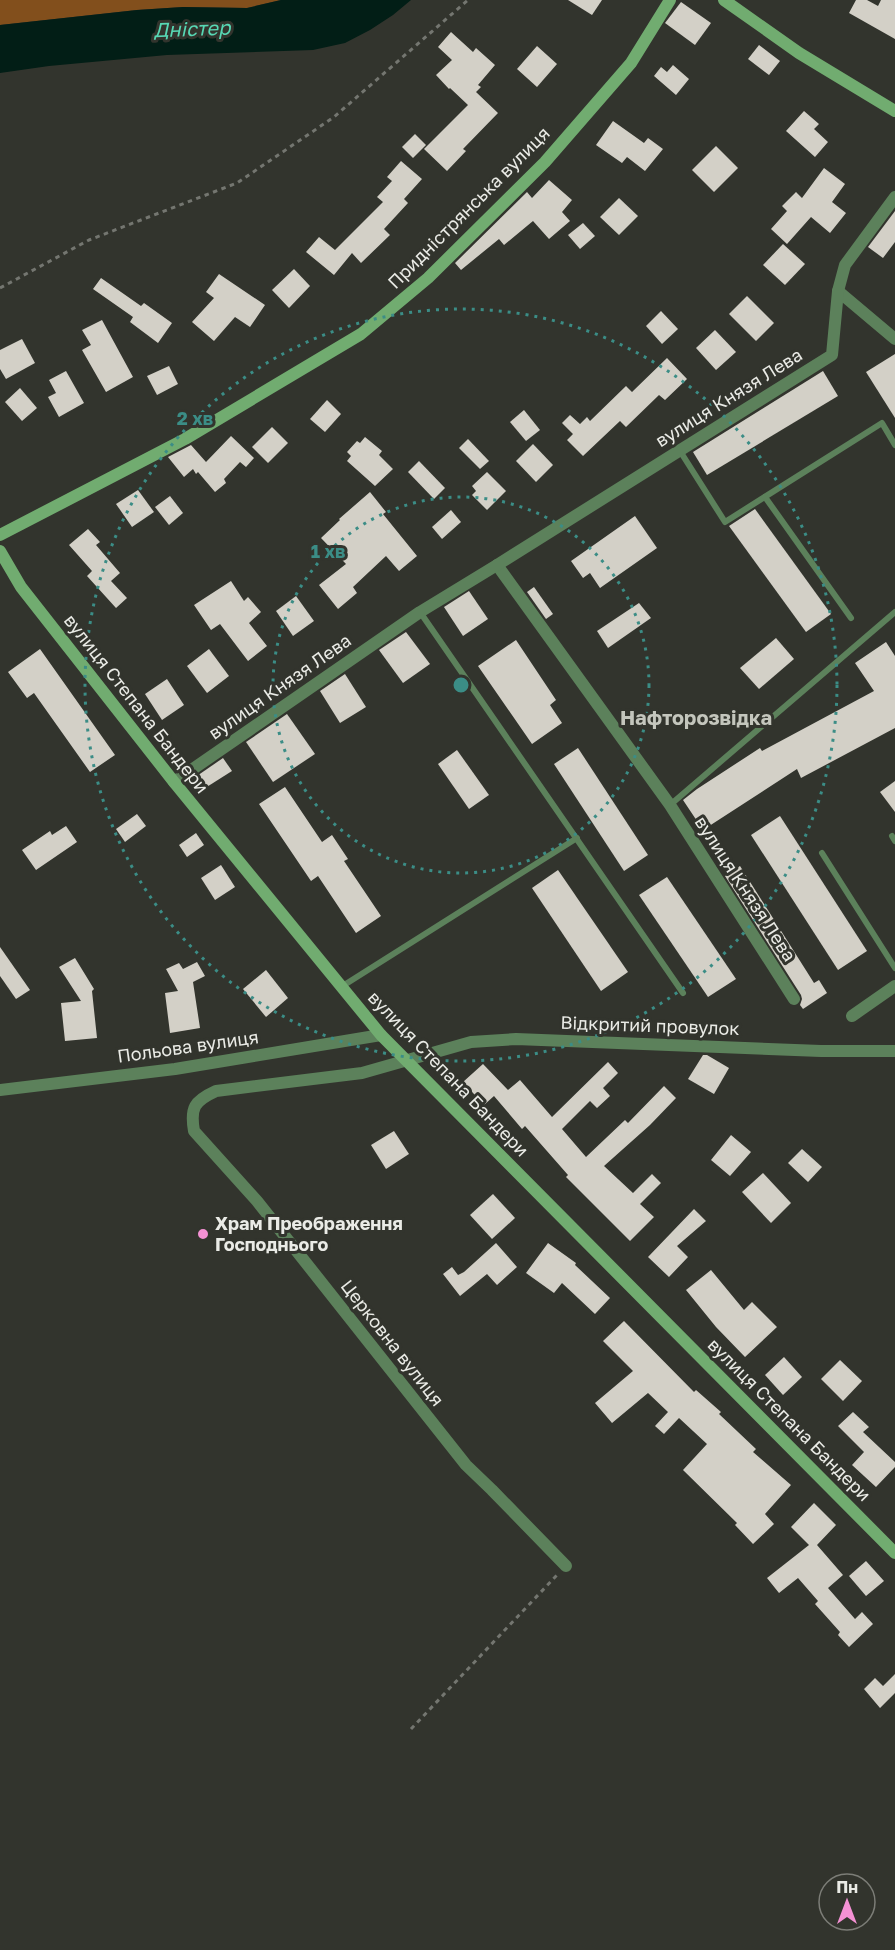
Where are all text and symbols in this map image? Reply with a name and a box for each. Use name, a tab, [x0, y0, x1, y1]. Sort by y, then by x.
water label: Дністер	[152, 15, 232, 41]
street label: Придністрянська вулиця	[383, 122, 554, 293]
street label: вулиця Князя Лева	[651, 343, 806, 451]
text: 2 хв	[177, 407, 213, 429]
text: 1 хв	[311, 540, 345, 562]
street label: вулиця Степана Бандери	[60, 609, 214, 797]
street label: вулиця Князя Лева	[204, 629, 355, 744]
centre of rings	[451, 675, 471, 695]
district label: Нафторозвідка	[620, 705, 772, 729]
street label: вулиця Князя Лева	[691, 812, 801, 965]
street label: вулиця Степана Бандери	[364, 986, 534, 1161]
street label: Відкритий провулок	[560, 1011, 740, 1039]
street label: Польова вулиця	[116, 1025, 260, 1067]
place label: Храм Преображення Господнього	[215, 1212, 403, 1255]
marker: Храм Преображення Господнього	[196, 1227, 210, 1241]
street label: Церковна вулиця	[337, 1275, 449, 1410]
street label: вулиця Степана Бандери	[704, 1333, 876, 1505]
north arrow	[817, 1872, 877, 1932]
text: Пн	[836, 1877, 858, 1897]

